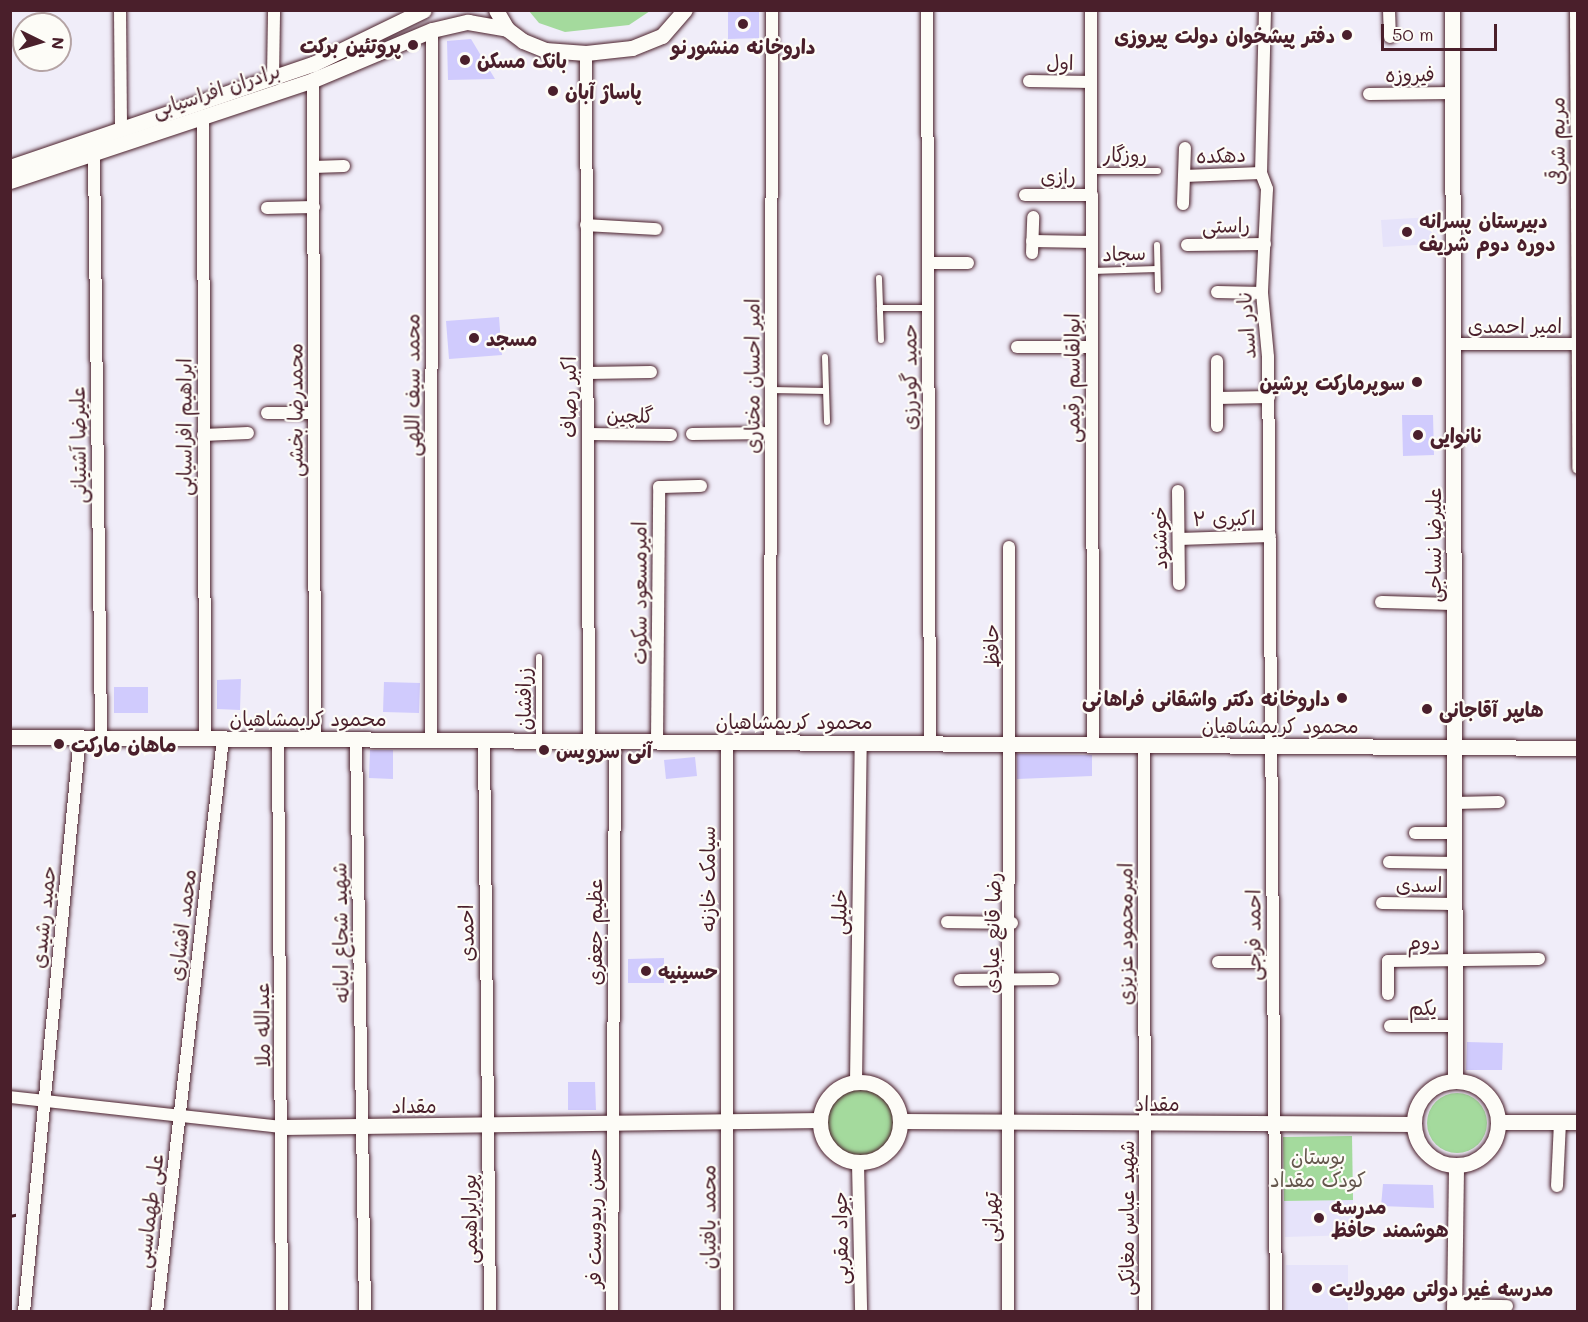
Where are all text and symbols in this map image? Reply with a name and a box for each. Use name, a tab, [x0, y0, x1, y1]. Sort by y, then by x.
north arrow	[12, 12, 72, 72]
scale bar	[1384, 12, 1500, 50]
marker: داروخانه منشورنو	[736, 17, 750, 31]
text: 50 m	[1392, 22, 1434, 46]
place label: دفتر پیشخوان دولت پیروزی	[1114, 23, 1335, 47]
marker: دفتر پیشخوان دولت پیروزی	[1340, 28, 1354, 42]
place label: پروتئین برکت	[300, 33, 401, 57]
place label: داروخانه منشورنو	[671, 34, 815, 58]
text: N	[47, 36, 69, 50]
marker: پروتئین برکت	[406, 38, 420, 52]
place label: بانک مسکن	[477, 48, 567, 72]
street label: اول	[1046, 50, 1074, 74]
marker: بانک مسکن	[458, 53, 472, 67]
street label: برادران افراسیابی	[149, 58, 283, 122]
street label: فیروزه	[1385, 62, 1435, 86]
place label: پاساژ آبان	[565, 79, 641, 103]
marker: پاساژ آبان	[546, 84, 560, 98]
street label: مریم شرقی	[1545, 97, 1569, 185]
street label: روزگار	[1103, 142, 1147, 166]
street label: دهکده	[1196, 142, 1246, 168]
street label: رازی	[1040, 164, 1076, 188]
place label: دبیرستان پسرانه دوره دوم شریف	[1419, 208, 1555, 255]
street label: راستی	[1202, 213, 1250, 237]
marker: دبیرستان پسرانه دوره دوم شریف	[1400, 225, 1414, 239]
street label: سجاد	[1102, 240, 1146, 266]
street label: نادر اسد	[1232, 290, 1260, 360]
street label: امیر احسان مختاری	[740, 298, 764, 454]
street label: ابوالقاسم رقیمی	[1060, 313, 1084, 443]
street label: امیر احمدی	[1468, 313, 1562, 337]
street label: محمد سیف اللهی	[400, 314, 424, 456]
street label: حمید گودرزی	[897, 324, 921, 430]
place label: مسجد	[486, 326, 537, 350]
marker: مسجد	[467, 331, 481, 345]
street label: محمدرضا بخشی	[283, 343, 307, 477]
street label: اکبر رصاف	[556, 356, 580, 438]
street label: ابراهیم افراسیابی	[172, 358, 196, 496]
place label: سوپرمارکت پرشین	[1259, 370, 1405, 394]
marker: سوپرمارکت پرشین	[1410, 375, 1424, 389]
street label: علیرضا آشتیانی	[65, 386, 91, 504]
street label: گلچین	[606, 403, 654, 427]
place label: نانوایی	[1430, 423, 1483, 447]
marker: نانوایی	[1411, 428, 1425, 442]
street label: علیرضا نساجی	[1421, 487, 1445, 603]
street label: اکبری ۲	[1192, 505, 1256, 531]
street label: خوشنود	[1146, 506, 1172, 570]
street label: امیرمسعود سکوت	[627, 521, 651, 665]
street label: حافظ	[979, 624, 1003, 668]
street label: زرافشان	[511, 667, 535, 731]
place label: داروخانه دکتر واشقانی فراهانی	[1082, 686, 1330, 710]
marker: داروخانه دکتر واشقانی فراهانی	[1335, 691, 1349, 705]
place label: هایپر آقاجانی	[1439, 697, 1543, 721]
marker: هایپر آقاجانی	[1420, 702, 1434, 716]
street label: محمود کریمشاهیان	[229, 706, 387, 730]
street label: محمود کریمشاهیان	[715, 709, 873, 733]
street label: محمود کریمشاهیان	[1201, 713, 1359, 737]
place label: ماهان مارکت	[71, 732, 176, 756]
marker: ماهان مارکت	[52, 737, 66, 751]
place label: آنی سرویس	[556, 738, 652, 762]
marker: آنی سرویس	[537, 743, 551, 757]
street label: سیامک خازنه	[695, 826, 719, 932]
street label: شهید شجاع ابیانه	[327, 862, 353, 1004]
street label: امیرمحمود عزیزی	[1113, 863, 1137, 1005]
street label: حمید رشیدی	[26, 864, 60, 970]
street label: محمد افشاری	[163, 868, 201, 982]
street label: رضا قانع عبادی	[979, 872, 1005, 994]
street label: اسدی	[1396, 872, 1442, 896]
street label: عظیم جعفری	[582, 879, 606, 985]
street label: خلیلی	[827, 889, 851, 935]
street label: احمد فرجی	[1241, 889, 1265, 981]
street label: احمدی	[454, 904, 478, 962]
street label: دوم	[1408, 930, 1440, 954]
place label: حسینیه	[658, 959, 718, 983]
marker: حسینیه	[639, 964, 653, 978]
street label: عبدالله ملا	[249, 982, 275, 1068]
street label: یکم	[1409, 995, 1437, 1019]
street label: مقداد	[1134, 1091, 1180, 1115]
street label: مقداد	[391, 1093, 437, 1117]
street label: شهید عباس مغانکی	[1114, 1140, 1138, 1296]
park label: بوستان کودک مقداد	[1270, 1145, 1366, 1192]
street label: حسن ربدوست فر	[581, 1148, 605, 1288]
street label: علی طهماسبی	[130, 1152, 168, 1270]
street label: محمد یافتیان	[696, 1165, 720, 1269]
street label: پورابراهیمی	[456, 1174, 482, 1264]
street label: جواد مقربی	[827, 1191, 853, 1285]
street label: تهرانی	[978, 1192, 1002, 1242]
place label: مدرسه هوشمند حافظ	[1331, 1194, 1449, 1241]
marker: مدرسه هوشمند حافظ	[1312, 1211, 1326, 1225]
place label: مدرسه غیر دولتی مهرولایت	[1329, 1276, 1553, 1300]
marker: مدرسه غیر دولتی مهرولایت	[1310, 1281, 1324, 1295]

